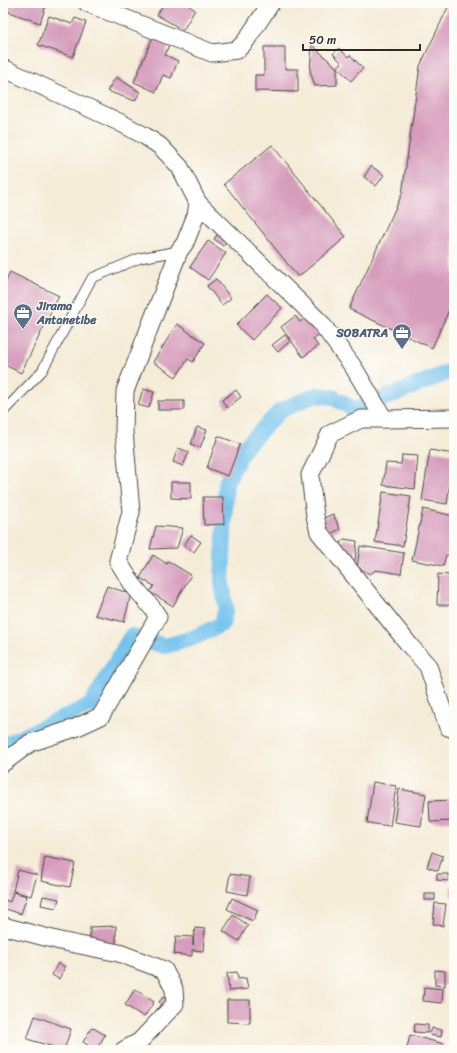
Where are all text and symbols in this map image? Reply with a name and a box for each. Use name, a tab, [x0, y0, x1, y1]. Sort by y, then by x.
scale bar	[303, 26, 420, 52]
text: 50 m	[309, 29, 336, 51]
place label: Jirama Antanetibe	[36, 295, 97, 331]
office icon: Jirama Antanetibe	[12, 302, 34, 330]
place label: SOBATRA	[335, 322, 388, 344]
office icon: SOBATRA	[391, 322, 413, 350]

